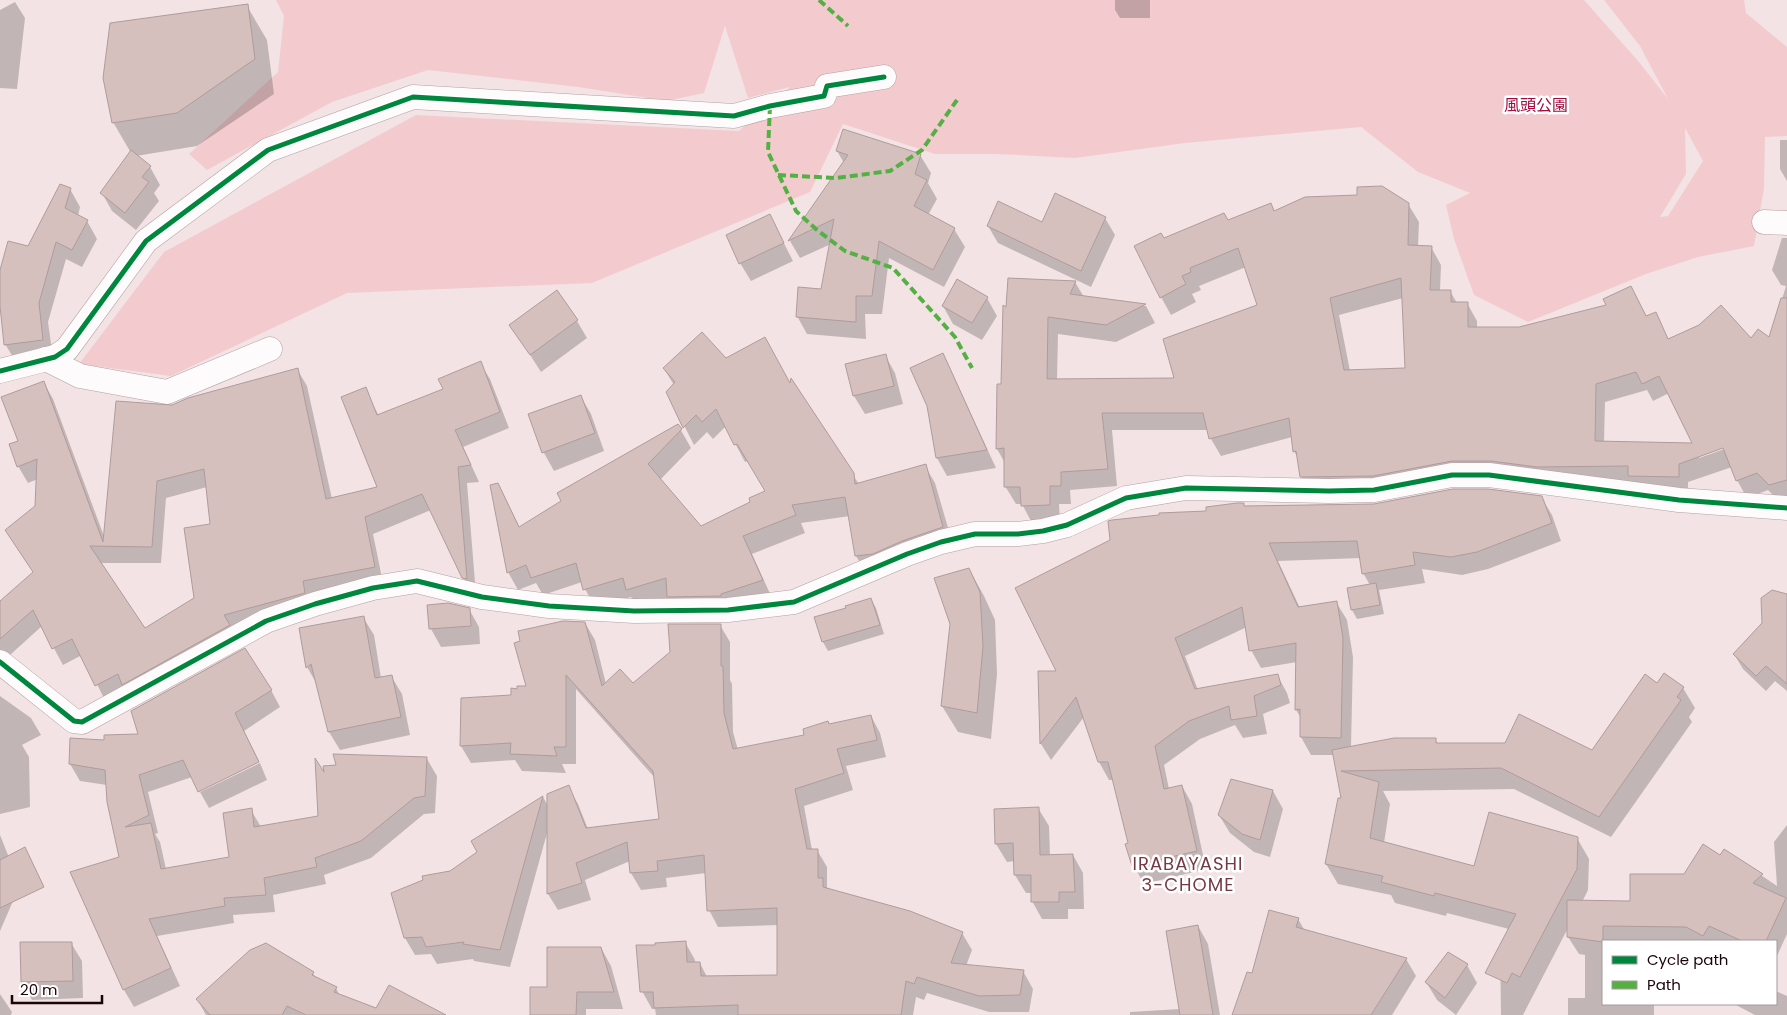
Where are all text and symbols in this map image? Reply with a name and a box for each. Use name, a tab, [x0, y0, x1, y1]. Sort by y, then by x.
park label: 風頭公園	[1504, 94, 1568, 117]
district label: IRABAYASHI 3-CHOME	[1133, 851, 1243, 897]
legend	[1602, 940, 1777, 1005]
text: Cycle path	[1647, 949, 1728, 970]
scale bar	[12, 972, 102, 1004]
text: Path	[1647, 974, 1681, 995]
text: 20 m	[20, 979, 58, 1000]

